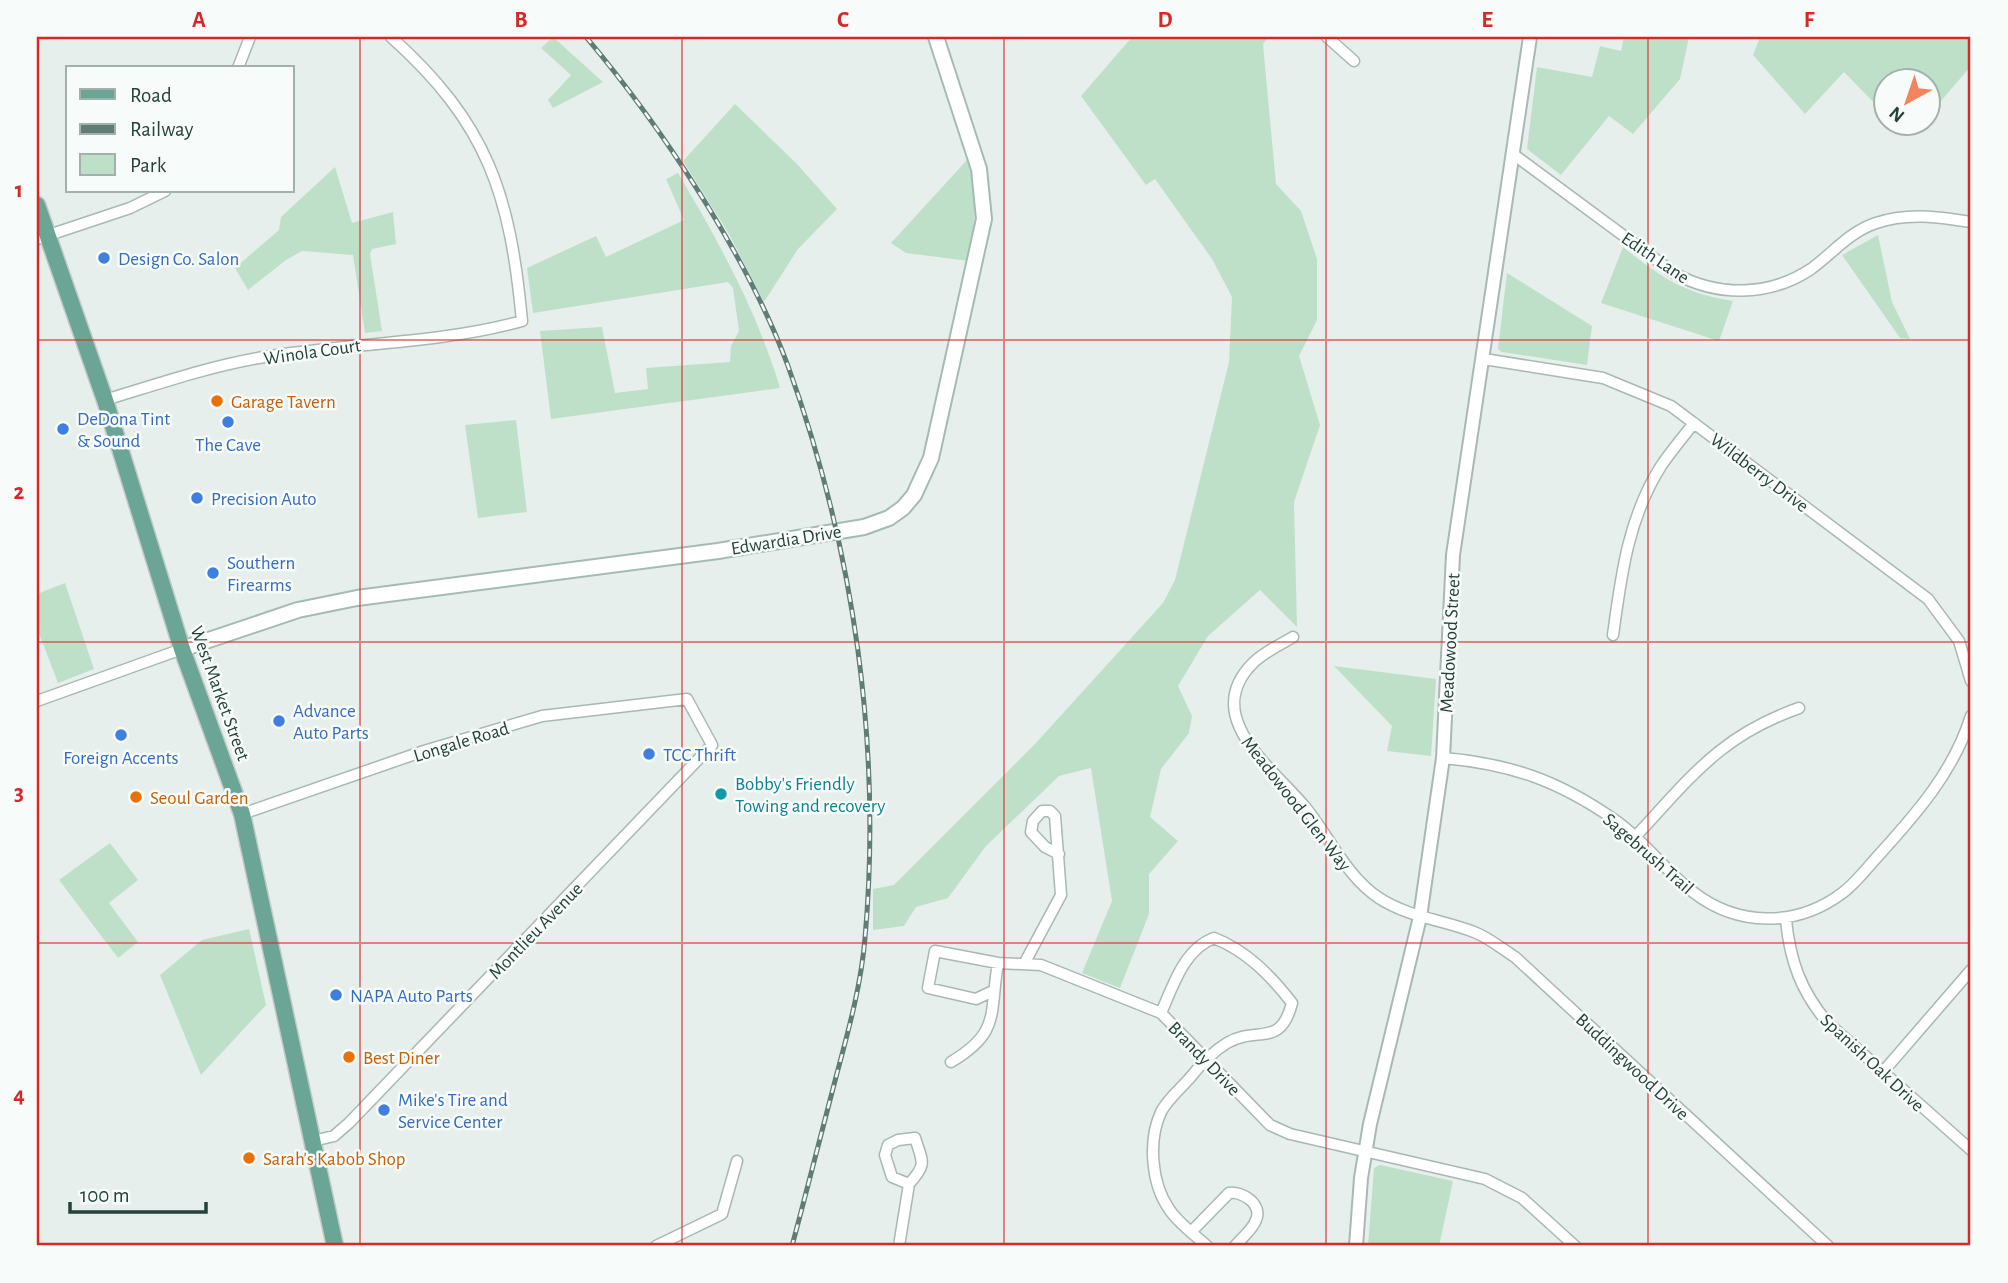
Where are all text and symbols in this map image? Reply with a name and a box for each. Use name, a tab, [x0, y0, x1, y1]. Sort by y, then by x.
text: A	[192, 9, 206, 32]
text: B	[514, 9, 528, 32]
text: C	[837, 9, 849, 32]
text: D	[1157, 9, 1173, 32]
text: E	[1481, 9, 1493, 32]
text: F	[1804, 9, 1815, 32]
legend	[66, 66, 294, 192]
north arrow	[1871, 66, 1941, 136]
text: Road	[130, 85, 172, 106]
text: N	[1886, 102, 1908, 125]
text: Railway	[130, 119, 193, 140]
text: Park	[130, 155, 167, 176]
text: 1	[15, 179, 23, 202]
street label: Edith Lane	[1618, 229, 1692, 288]
marker: Design Co. Salon	[96, 250, 112, 266]
place label: Design Co. Salon	[118, 250, 239, 269]
street label: Winola Court	[262, 336, 362, 369]
marker: Garage Tavern	[209, 393, 225, 409]
place label: Garage Tavern	[231, 393, 336, 412]
place label: DeDona Tint & Sound	[77, 410, 170, 451]
marker: The Cave	[220, 414, 236, 430]
marker: DeDona Tint & Sound	[55, 421, 71, 437]
street label: Wildberry Drive	[1706, 430, 1812, 516]
place label: The Cave	[195, 436, 261, 455]
text: 2	[14, 481, 25, 504]
marker: Precision Auto	[189, 490, 205, 506]
place label: Precision Auto	[211, 490, 317, 509]
street label: Edwardia Drive	[730, 522, 843, 559]
place label: Southern Firearms	[227, 554, 295, 595]
marker: Southern Firearms	[205, 565, 221, 581]
street label: Meadowood Street	[1437, 573, 1464, 713]
street label: West Market Street	[186, 624, 253, 763]
place label: Advance Auto Parts	[293, 702, 369, 743]
marker: Advance Auto Parts	[271, 713, 287, 729]
street label: Longale Road	[411, 719, 512, 766]
marker: Foreign Accents	[113, 727, 129, 743]
street label: Meadowood Glen Way	[1237, 733, 1354, 875]
marker: TCC Thrift	[641, 746, 657, 762]
place label: TCC Thrift	[663, 746, 736, 765]
place label: Foreign Accents	[63, 749, 179, 768]
place label: Bobby's Friendly Towing and recovery	[735, 775, 885, 816]
text: 3	[14, 782, 24, 805]
marker: Bobby's Friendly Towing and recovery	[713, 786, 729, 802]
marker: Seoul Garden	[128, 789, 144, 805]
place label: Seoul Garden	[150, 789, 249, 808]
street label: Sagebrush Trail	[1599, 810, 1697, 898]
street label: Montlieu Avenue	[486, 879, 587, 983]
marker: NAPA Auto Parts	[328, 987, 344, 1003]
place label: NAPA Auto Parts	[350, 987, 473, 1006]
street label: Buddingwood Drive	[1572, 1010, 1692, 1124]
street label: Spanish Oak Drive	[1817, 1011, 1927, 1116]
street label: Brandy Drive	[1164, 1018, 1244, 1100]
marker: Best Diner	[341, 1049, 357, 1065]
place label: Best Diner	[363, 1049, 440, 1068]
text: 4	[13, 1084, 25, 1107]
place label: Mike's Tire and Service Center	[398, 1091, 508, 1132]
marker: Mike's Tire and Service Center	[376, 1102, 392, 1118]
marker: Sarah's Kabob Shop	[241, 1150, 257, 1166]
place label: Sarah's Kabob Shop	[263, 1150, 406, 1169]
scale bar	[70, 1171, 206, 1215]
text: 100 m	[80, 1185, 130, 1206]

